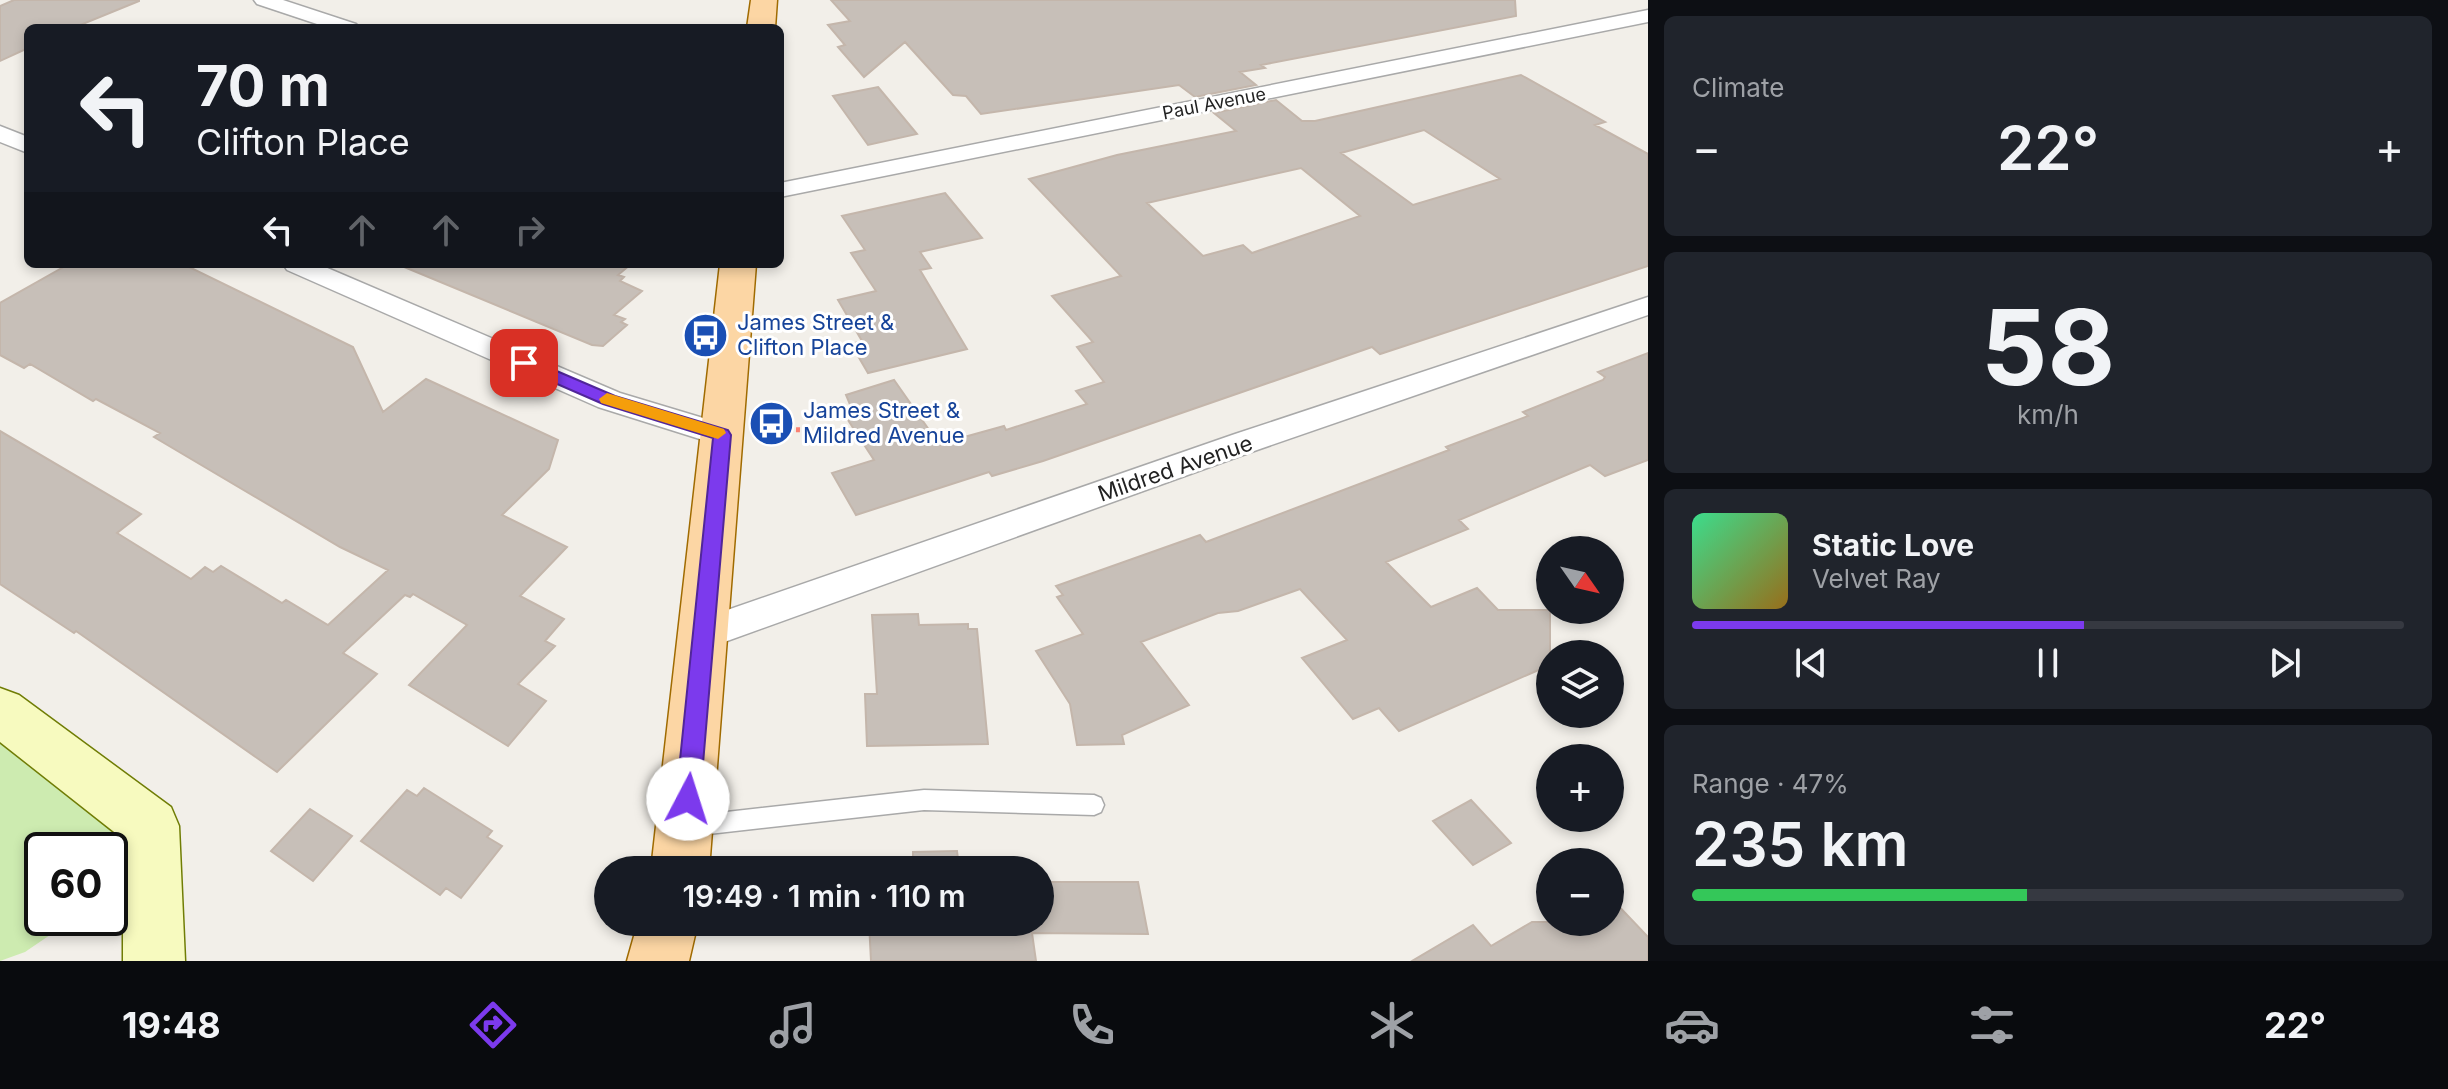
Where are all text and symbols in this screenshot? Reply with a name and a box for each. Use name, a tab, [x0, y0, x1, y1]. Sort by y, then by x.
text: 70 m	[196, 52, 330, 120]
icon: left	[64, 56, 168, 160]
text: Climate	[1692, 72, 1784, 103]
street label: Paul Avenue	[1161, 83, 1267, 123]
text: 22°	[1997, 112, 2099, 184]
text: Clifton Place	[196, 120, 410, 164]
text: −	[1692, 121, 1721, 175]
text: +	[2375, 121, 2404, 175]
icon: left	[256, 208, 300, 252]
icon: ahead	[340, 208, 384, 252]
icon: ahead	[424, 208, 468, 252]
icon: right	[508, 208, 552, 252]
text: 58	[1981, 284, 2115, 410]
place label: James Street & Clifton Place	[737, 309, 894, 360]
bus stop icon: James Street & Clifton Place	[682, 311, 730, 359]
pin	[490, 329, 558, 397]
icon: arrive	[502, 341, 546, 385]
place label: James Street & Mildred Avenue	[803, 397, 965, 448]
bus stop icon: James Street & Mildred Avenue	[748, 399, 796, 447]
text: km/h	[2017, 399, 2079, 430]
street label: Mildred Avenue	[1094, 429, 1256, 507]
text: Static Love	[1812, 527, 1974, 563]
north arrow	[1536, 536, 1624, 624]
map controls	[1536, 536, 1624, 936]
text: Velvet Ray	[1812, 563, 1941, 594]
button: layers	[1536, 640, 1624, 728]
icon: previous	[1789, 641, 1833, 685]
icon: pause	[2026, 641, 2070, 685]
icon: next	[2263, 641, 2307, 685]
button: +	[1536, 744, 1624, 832]
position arrow	[646, 757, 730, 841]
text: Range · 47%	[1692, 768, 1849, 799]
text: 235 km	[1692, 808, 1909, 880]
speed limit sign: 60	[24, 832, 128, 936]
button: −	[1536, 848, 1624, 936]
text: 19:49 · 1 min · 110 m	[682, 878, 966, 914]
icon: directions	[465, 997, 521, 1053]
icon: music	[765, 997, 821, 1053]
icon: phone	[1064, 997, 1120, 1053]
icon: climate	[1364, 997, 1420, 1053]
icon: car	[1664, 997, 1720, 1053]
icon: filters	[1964, 997, 2020, 1053]
text: 19:48	[122, 1003, 221, 1047]
text: 22°	[2264, 1003, 2326, 1047]

